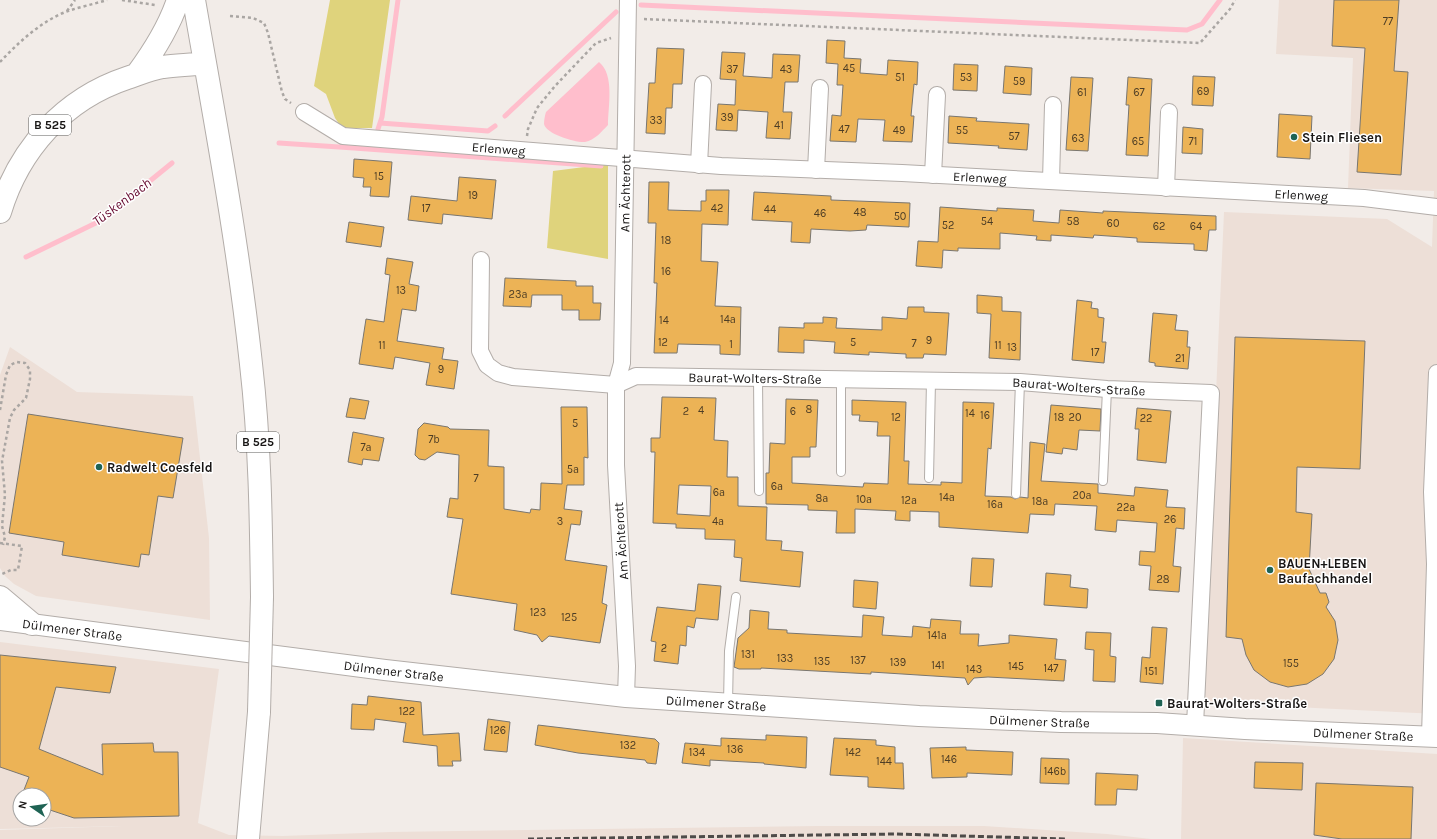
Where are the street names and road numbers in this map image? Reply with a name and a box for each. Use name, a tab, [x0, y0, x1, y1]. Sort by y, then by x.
road number: B 525	[29, 115, 71, 135]
street label: Erlenweg	[471, 139, 527, 158]
street label: Am Ächterott	[616, 154, 633, 232]
street label: Erlenweg	[953, 168, 1008, 186]
street label: Erlenweg	[1274, 186, 1329, 204]
street label: Baurat-Wolters-Straße	[688, 369, 822, 386]
street label: Baurat-Wolters-Straße	[1012, 374, 1146, 398]
road number: B 525	[237, 432, 279, 452]
street label: Am Ächterott	[610, 502, 631, 580]
street label: Dülmener Straße	[22, 615, 124, 643]
street label: Dülmener Straße	[343, 657, 445, 684]
street label: Dülmener Straße	[665, 692, 767, 714]
street label: Dülmener Straße	[989, 711, 1090, 730]
street label: Dülmener Straße	[1313, 724, 1414, 744]

